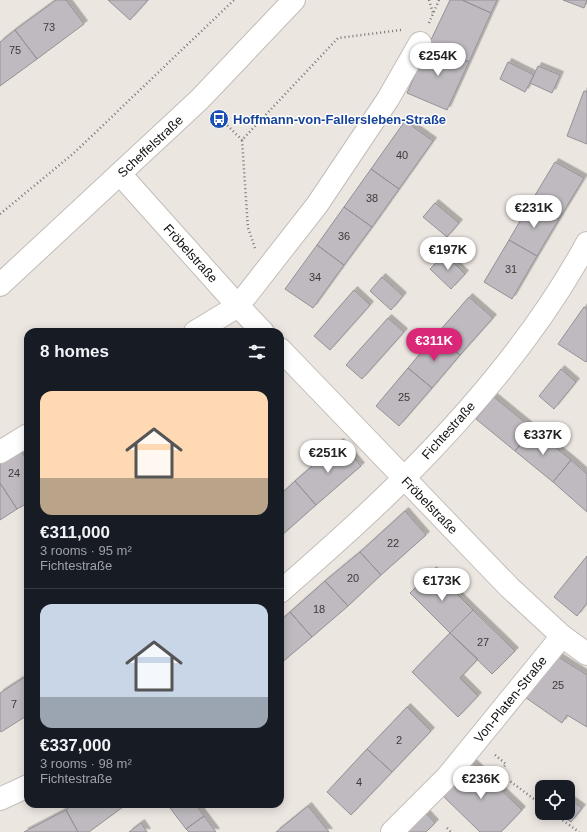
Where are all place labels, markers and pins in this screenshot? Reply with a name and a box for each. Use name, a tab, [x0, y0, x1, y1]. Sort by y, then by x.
pin: €254K	[410, 43, 466, 77]
bus stop icon: Hoffmann-von-Fallersleben-Straße	[208, 108, 230, 130]
place label: Hoffmann-von-Fallersleben-Straße	[233, 112, 446, 127]
pin: €231K	[506, 195, 562, 229]
pin: €197K	[420, 237, 476, 271]
pin: €311K	[406, 328, 462, 362]
pin: €337K	[515, 422, 571, 456]
pin: €251K	[300, 440, 356, 474]
pin: €173K	[414, 568, 470, 602]
pin: €236K	[453, 766, 509, 800]

